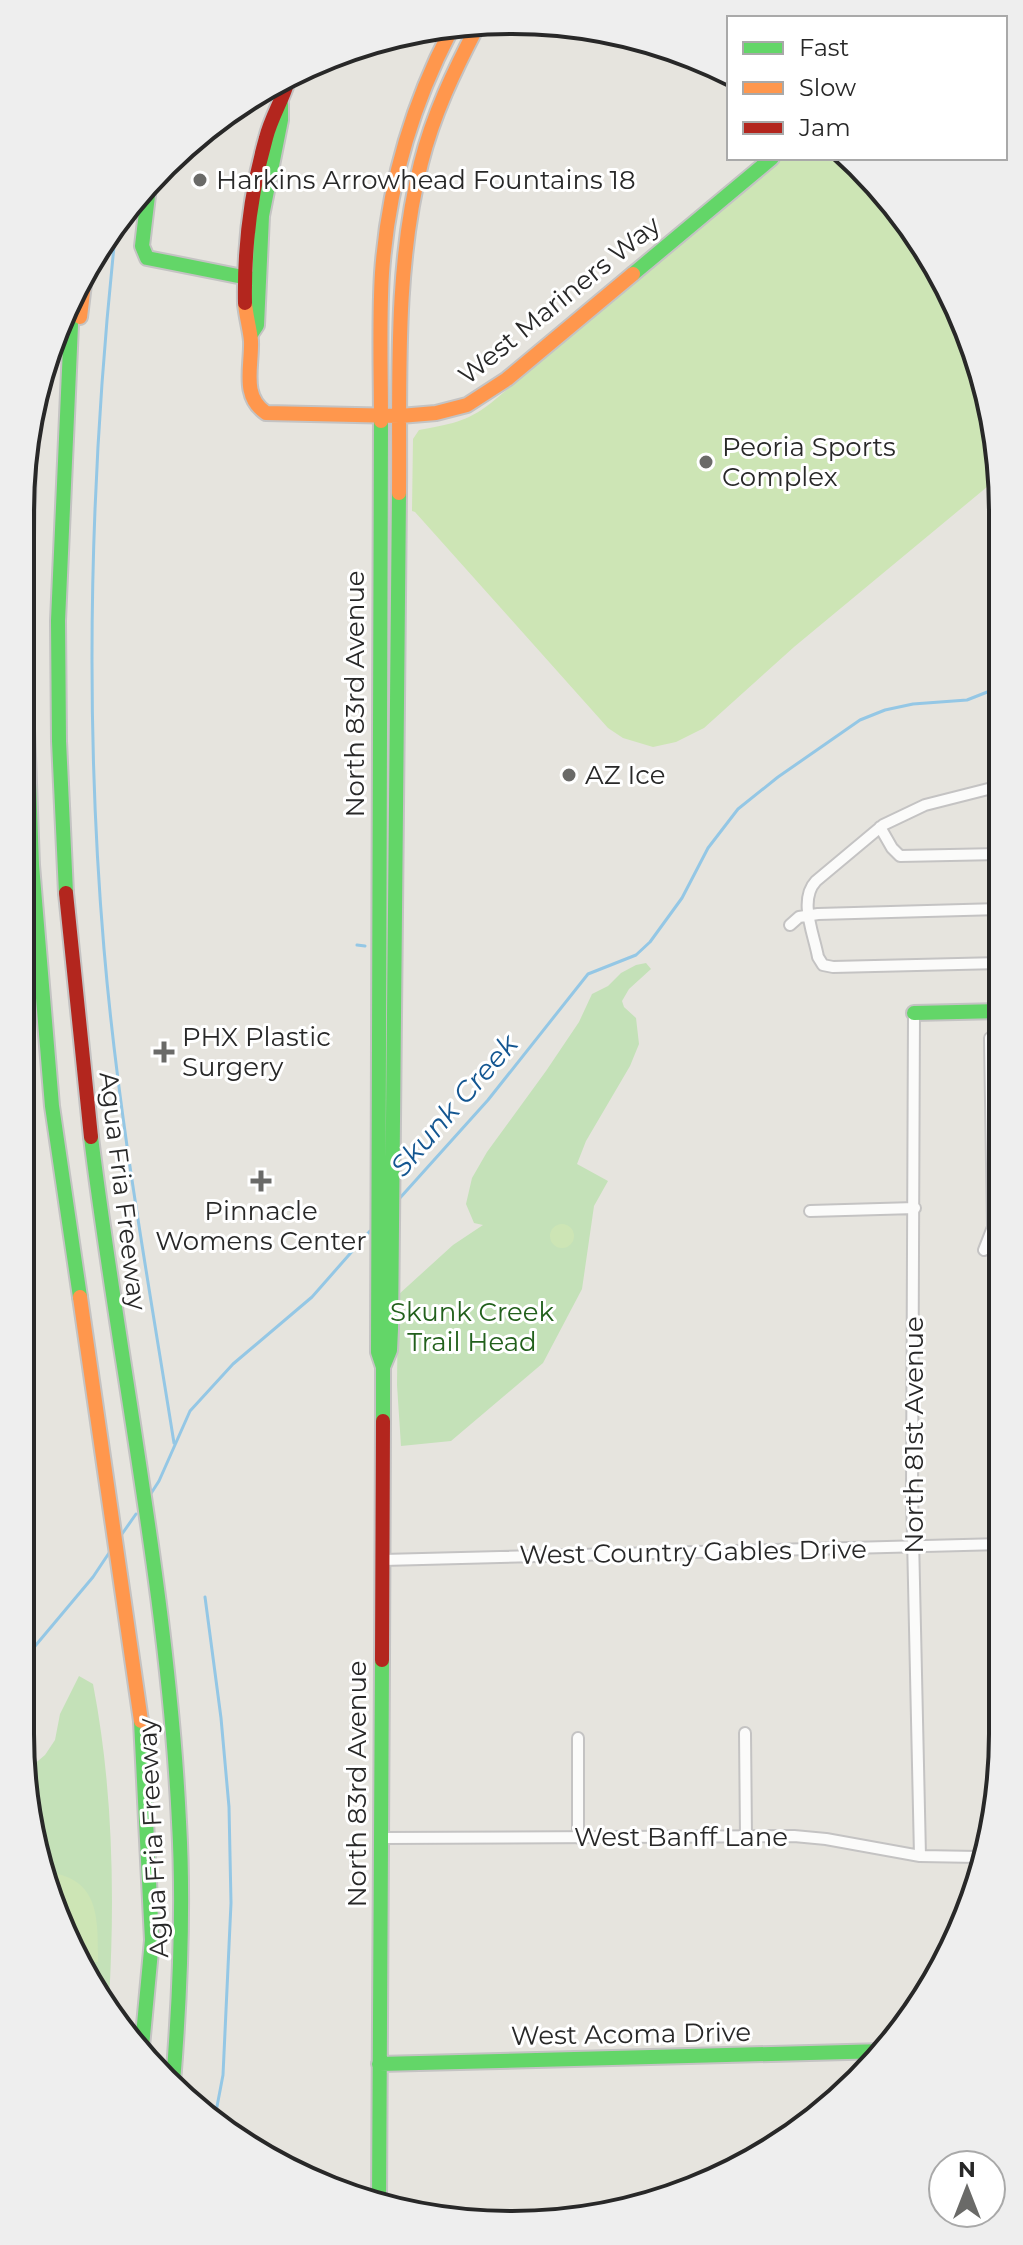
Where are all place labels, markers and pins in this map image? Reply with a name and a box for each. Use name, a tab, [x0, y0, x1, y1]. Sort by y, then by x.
place label: Harkins Arrowhead Fountains 18	[216, 164, 636, 196]
marker: Harkins Arrowhead Fountains 18	[191, 171, 209, 189]
place label: Peoria Sports Complex	[722, 431, 896, 493]
marker: Peoria Sports Complex	[697, 453, 715, 471]
place label: AZ Ice	[585, 759, 665, 791]
marker: AZ Ice	[560, 766, 578, 784]
place label: PHX Plastic Surgery	[182, 1021, 331, 1083]
marker: PHX Plastic Surgery	[153, 1041, 175, 1063]
marker: Pinnacle Womens Center	[250, 1170, 272, 1192]
place label: Pinnacle Womens Center	[155, 1195, 367, 1257]

